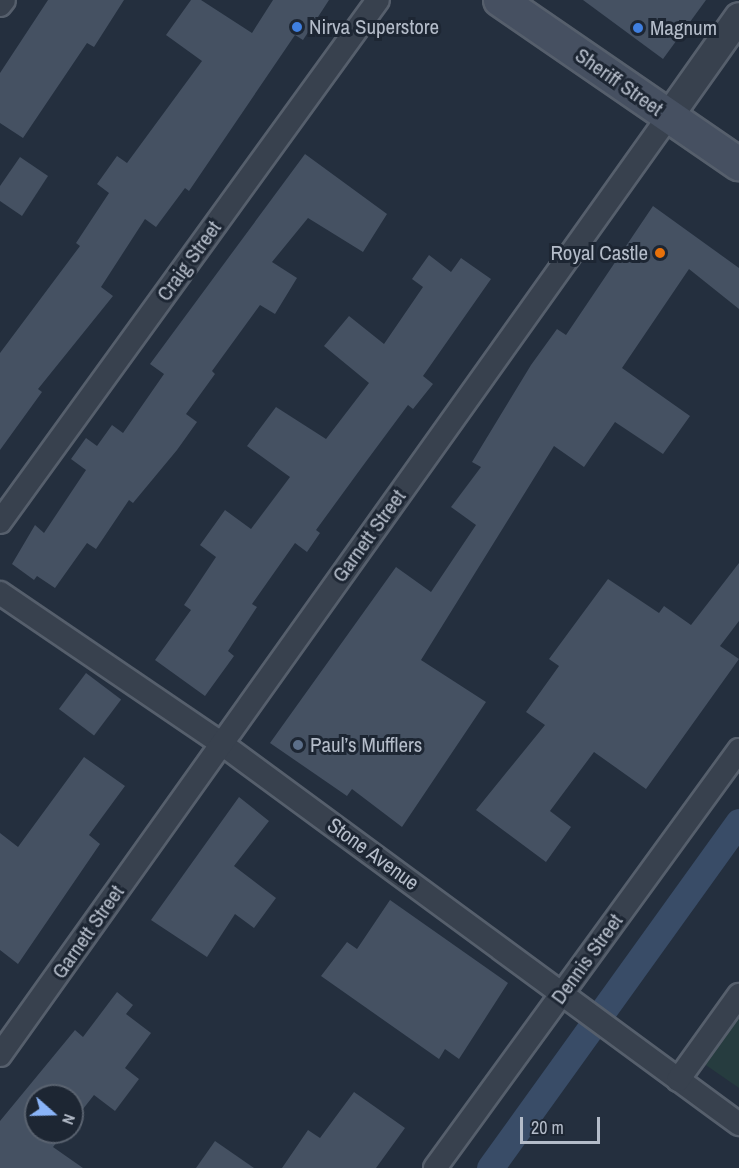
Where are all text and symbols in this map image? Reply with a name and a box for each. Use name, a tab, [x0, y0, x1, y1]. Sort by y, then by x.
place label: Nirva Superstore	[309, 14, 439, 40]
place label: Magnum	[650, 15, 717, 41]
marker: Nirva Superstore	[290, 20, 304, 34]
marker: Magnum	[631, 21, 645, 35]
street label: Sheriff Street	[570, 43, 668, 121]
street label: Craig Street	[152, 216, 226, 306]
place label: Royal Castle	[550, 240, 648, 266]
marker: Royal Castle	[653, 246, 667, 260]
street label: Garnett Street	[327, 485, 411, 587]
place label: Paul’s Mufflers	[310, 732, 422, 758]
marker: Paul’s Mufflers	[291, 738, 305, 752]
street label: Stone Avenue	[322, 812, 424, 896]
street label: Garnett Street	[47, 880, 129, 984]
street label: Dennis Street	[546, 909, 628, 1009]
north arrow	[24, 1084, 84, 1144]
scale bar	[523, 1105, 602, 1143]
text: N	[57, 1111, 81, 1128]
text: 20 m	[531, 1115, 564, 1140]

